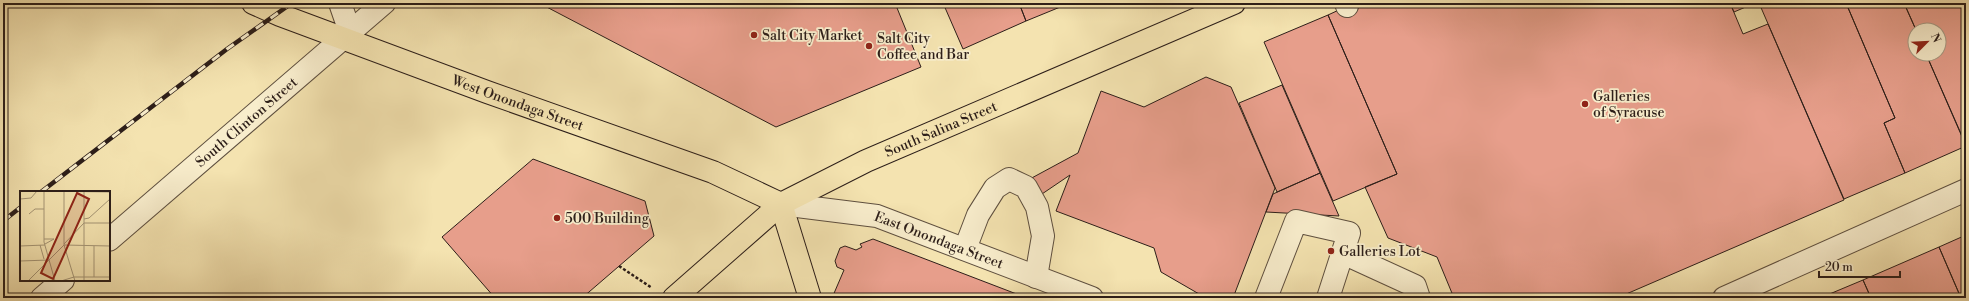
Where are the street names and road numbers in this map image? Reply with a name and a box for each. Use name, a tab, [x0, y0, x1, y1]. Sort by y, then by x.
street label: West Onondaga Street	[448, 71, 586, 135]
street label: South Clinton Street	[192, 74, 302, 172]
street label: South Salina Street	[882, 98, 1000, 162]
street label: East Onondaga Street	[871, 208, 1006, 273]

